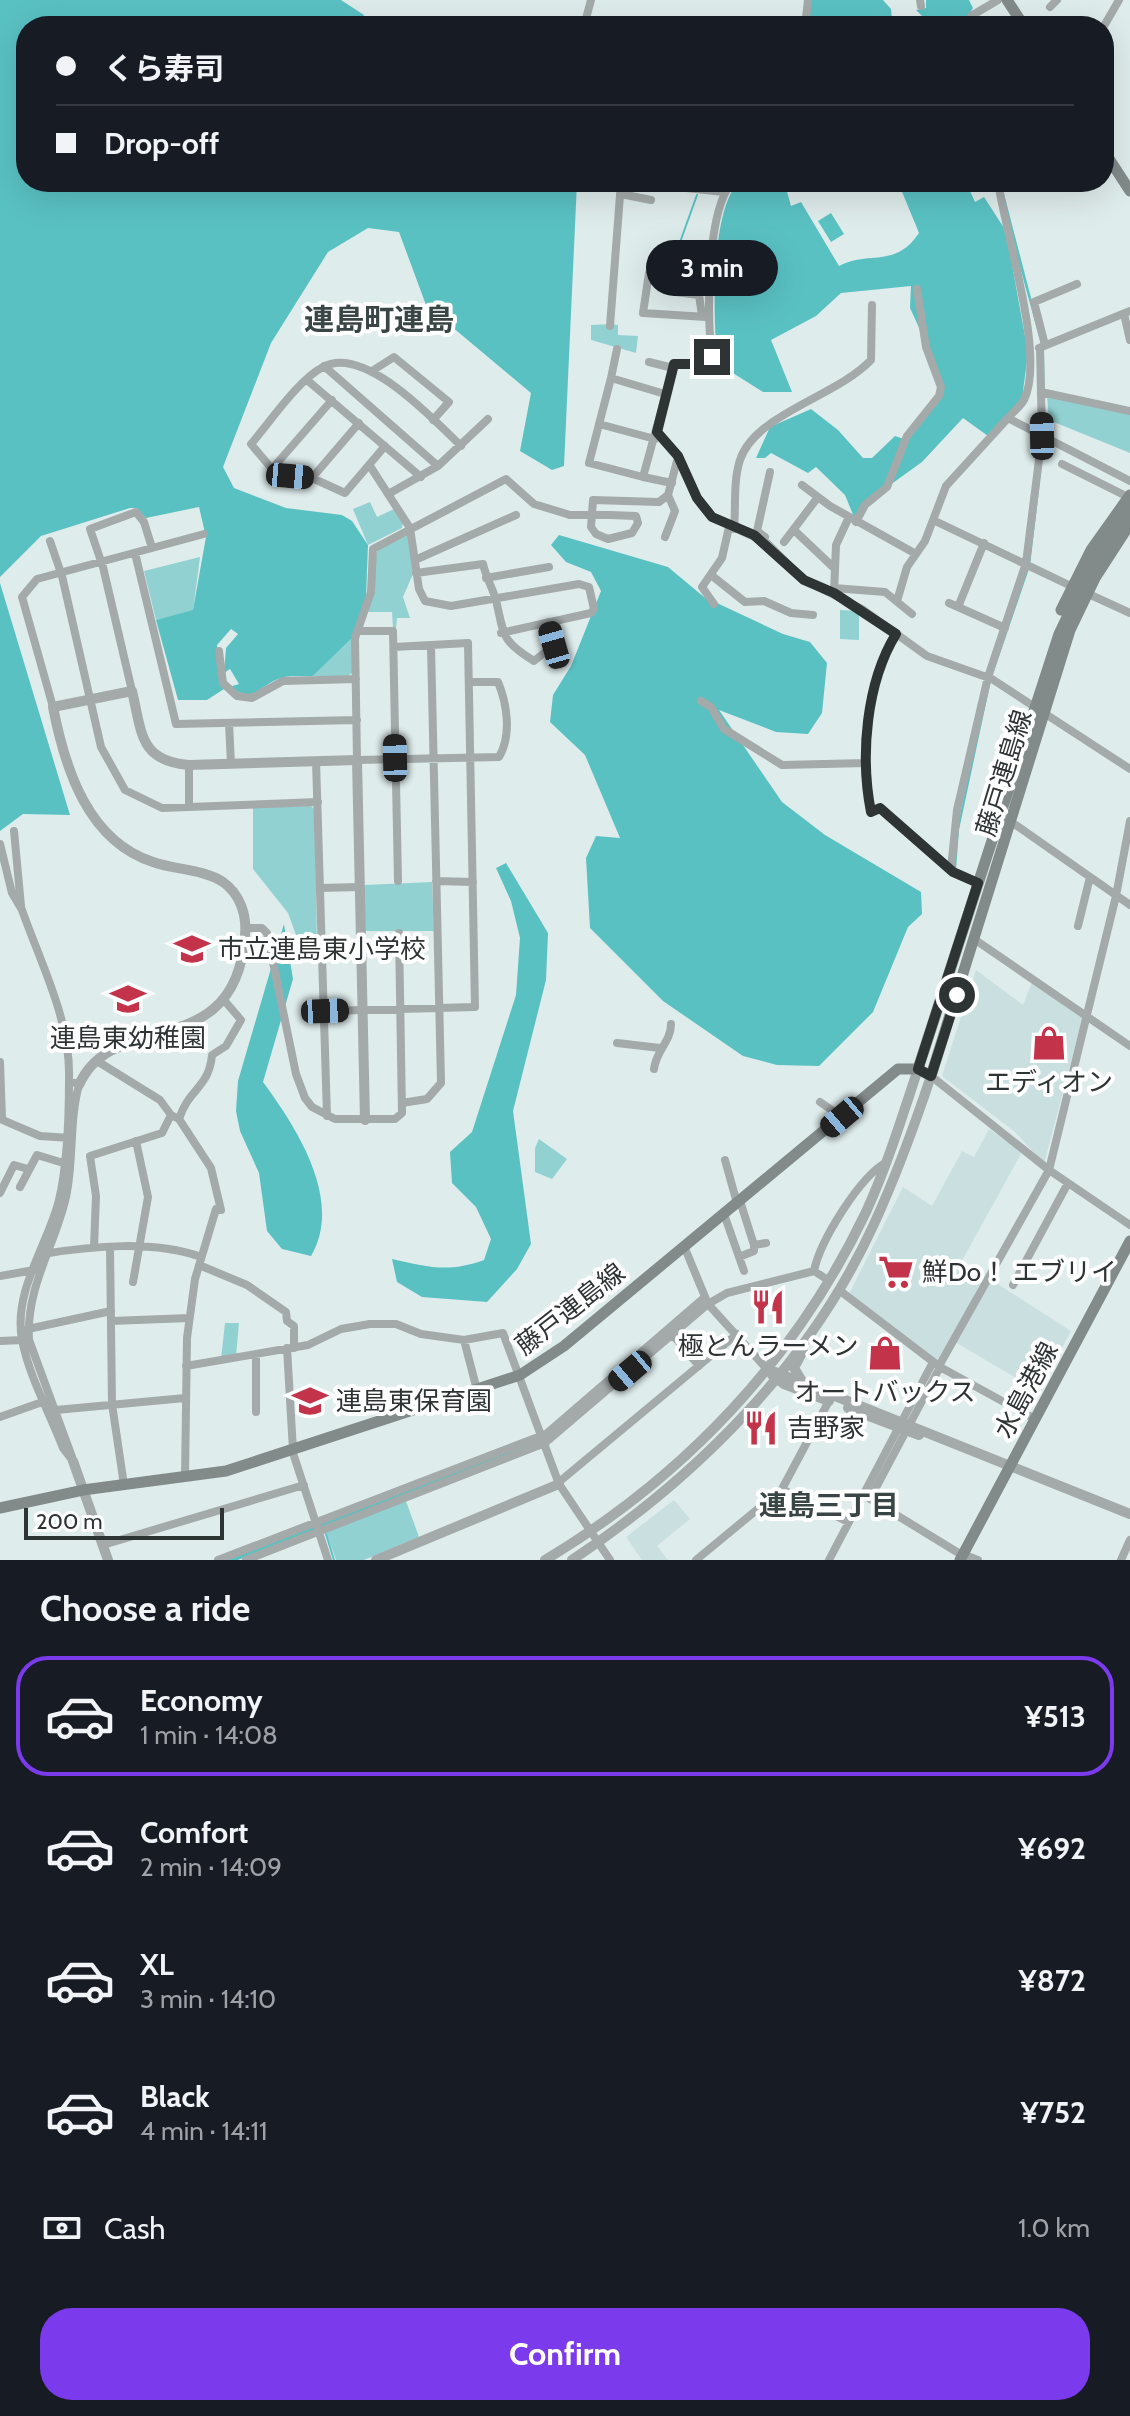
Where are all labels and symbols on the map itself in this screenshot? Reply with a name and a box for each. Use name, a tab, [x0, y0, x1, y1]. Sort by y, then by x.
callout: 3 min	[646, 241, 778, 297]
district label: 連島町連島	[304, 301, 454, 338]
route end	[694, 339, 730, 375]
car	[1030, 412, 1054, 460]
car	[265, 462, 315, 490]
car	[536, 619, 572, 671]
street label: 藤戸連島線	[970, 706, 1038, 840]
car	[383, 734, 407, 782]
school or university icon: 市立連島東小学校	[173, 930, 211, 968]
place label: 市立連島東小学校	[218, 933, 426, 965]
route start	[939, 977, 975, 1013]
school or university icon: 連島東幼稚園	[109, 980, 147, 1018]
car	[301, 998, 349, 1024]
place label: 連島東幼稚園	[50, 1022, 206, 1054]
shop icon: エディオン	[1030, 1024, 1068, 1062]
place label: エディオン	[985, 1066, 1113, 1098]
car	[816, 1092, 868, 1142]
supermarket icon: 鮮Do！ エブリイ	[877, 1253, 915, 1291]
street label: 藤戸連島線	[509, 1256, 631, 1362]
place label: 鮮Do！ エブリイ	[922, 1256, 1117, 1288]
restaurant icon: 極とんラーメン	[749, 1288, 787, 1326]
place label: 極とんラーメン	[678, 1330, 858, 1362]
shop icon: オートバックス	[866, 1334, 904, 1372]
street label: 水島港線	[987, 1337, 1065, 1443]
car	[604, 1346, 656, 1396]
place label: オートバックス	[794, 1376, 976, 1408]
school or university icon: 連島東保育園	[291, 1382, 329, 1420]
place label: 連島東保育園	[336, 1385, 492, 1417]
restaurant icon: 吉野家	[742, 1409, 780, 1447]
place label: 吉野家	[787, 1412, 865, 1444]
district label: 連島三丁目	[759, 1488, 899, 1522]
scale bar	[24, 1504, 224, 1540]

